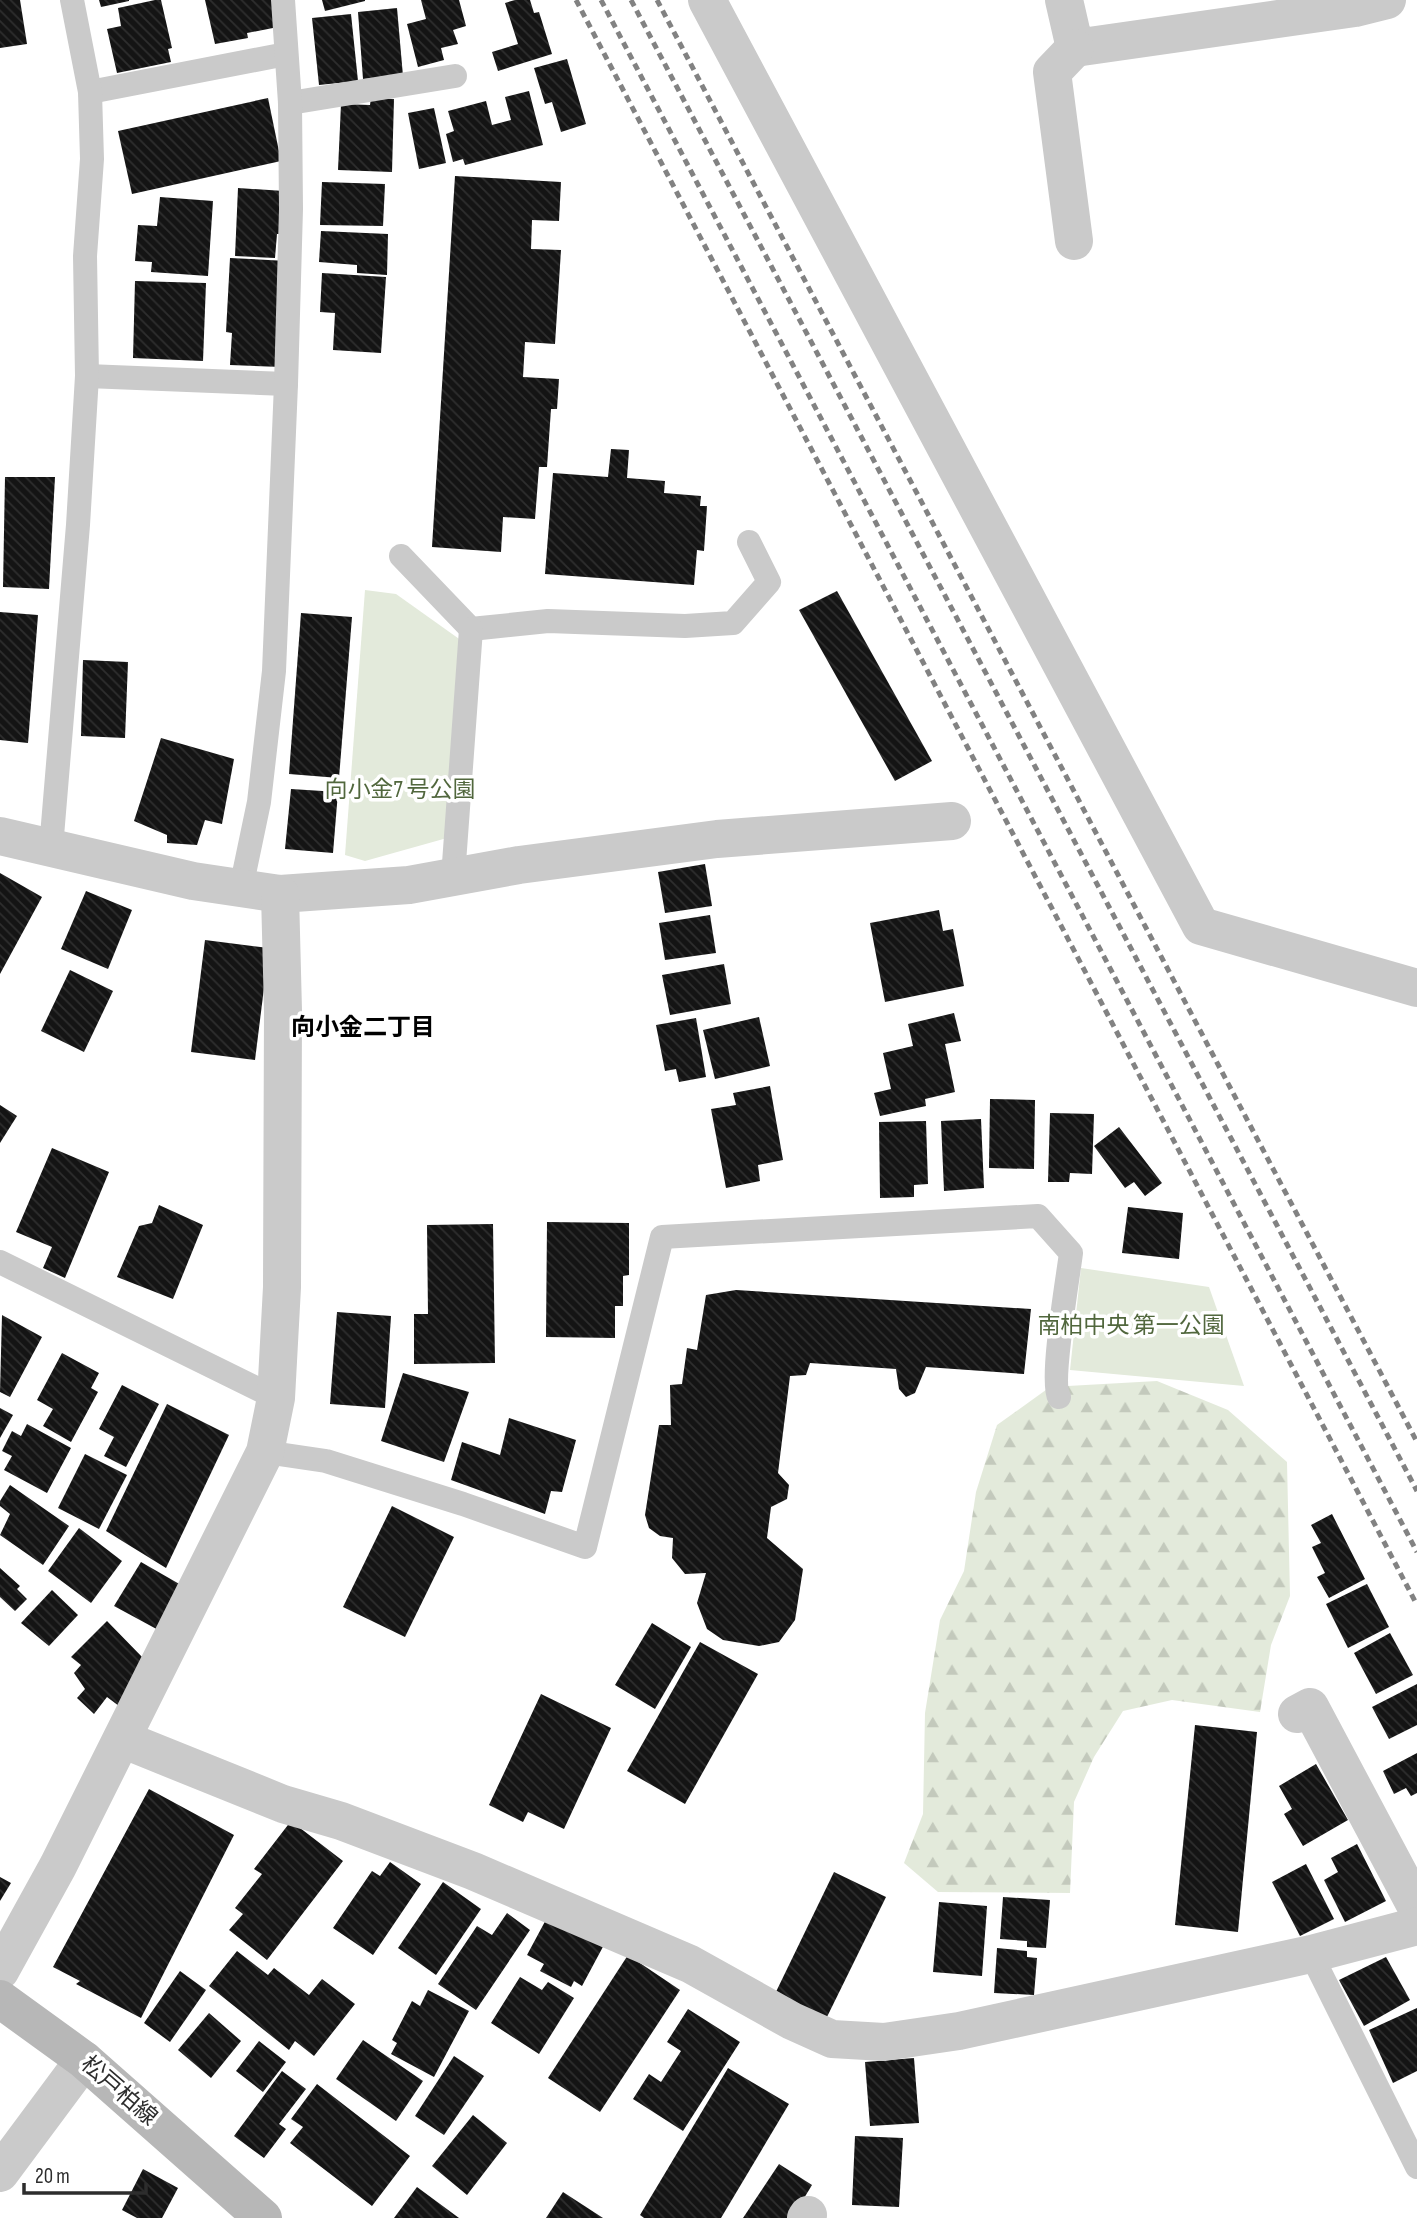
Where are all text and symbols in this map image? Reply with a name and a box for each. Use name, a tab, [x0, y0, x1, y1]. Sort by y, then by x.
park label: 向小金7 号公園	[325, 776, 475, 804]
district label: 向小金二丁目	[291, 1013, 435, 1042]
park label: 南柏中央 第一公園	[1037, 1312, 1225, 1340]
street label: 松戸柏線	[75, 2050, 163, 2132]
scale bar	[24, 2152, 147, 2196]
text: 20 m	[35, 2164, 70, 2189]

